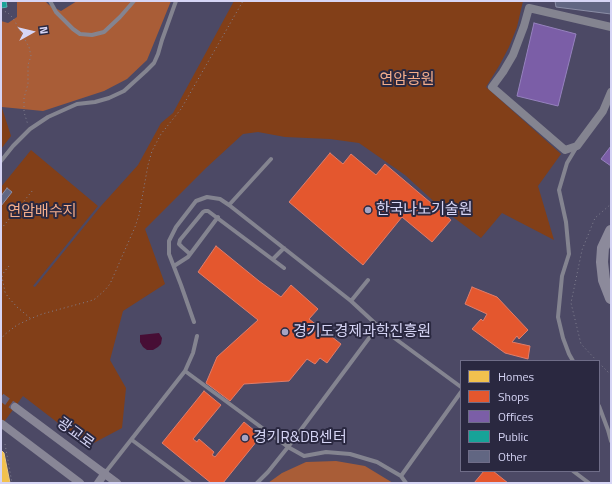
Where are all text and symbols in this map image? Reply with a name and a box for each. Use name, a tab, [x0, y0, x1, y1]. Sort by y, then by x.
north arrow	[12, 12, 52, 52]
text: N	[35, 25, 52, 35]
park label: 연암공원	[379, 71, 435, 89]
place label: 한국나노기술원	[376, 201, 473, 219]
park label: 연암배수지	[8, 203, 76, 221]
marker: 한국나노기술원	[363, 205, 373, 215]
place label: 경기도경제과학진흥원	[293, 323, 431, 341]
marker: 경기도경제과학진흥원	[280, 327, 290, 337]
legend	[460, 360, 600, 472]
text: Homes	[498, 367, 534, 386]
text: Shops	[498, 387, 529, 406]
text: Offices	[498, 407, 533, 426]
street label: 광교로	[53, 415, 97, 453]
text: Public	[498, 427, 528, 446]
place label: 경기R&DB센터	[253, 429, 347, 447]
marker: 경기R&DB센터	[240, 433, 250, 443]
text: Other	[498, 447, 527, 466]

